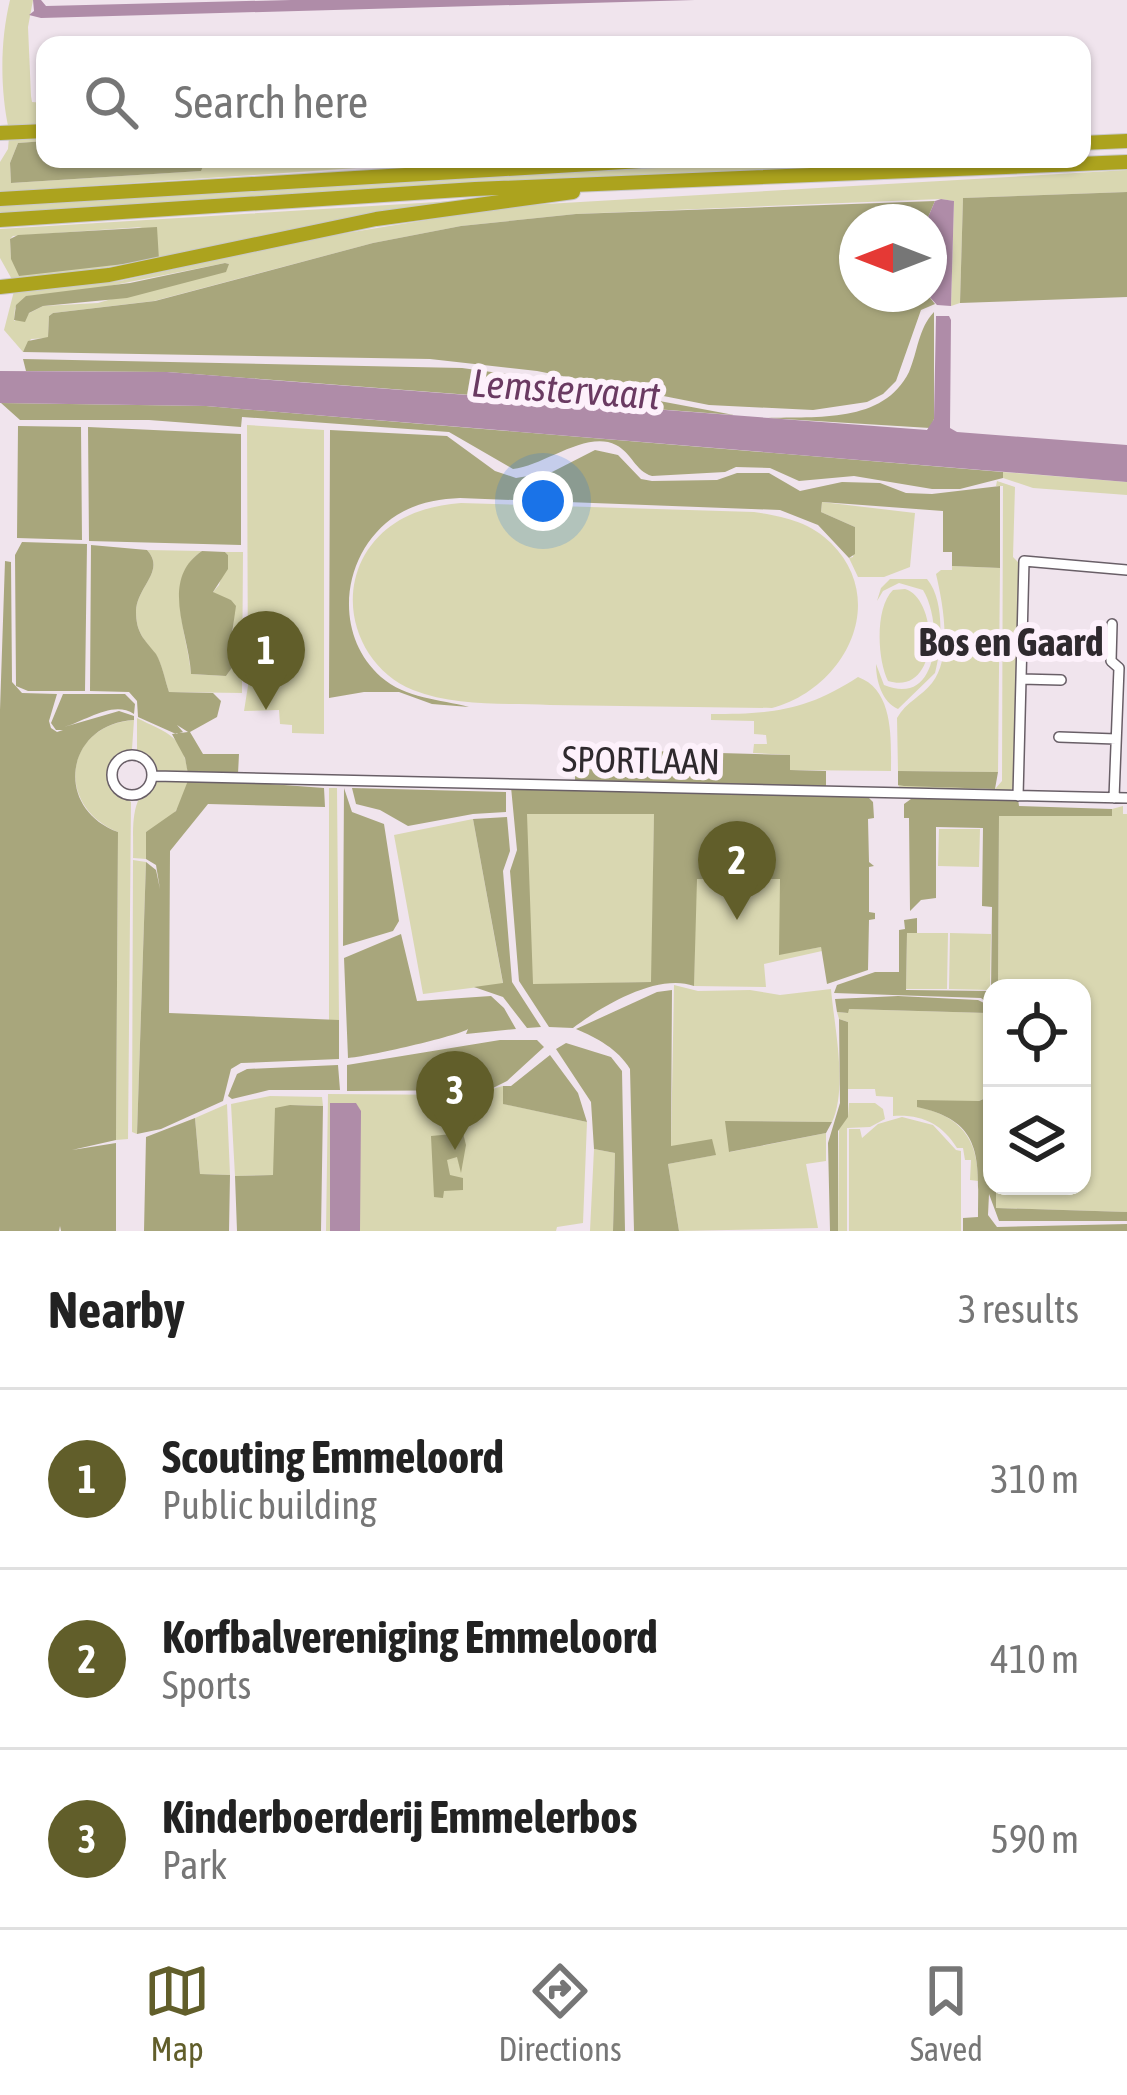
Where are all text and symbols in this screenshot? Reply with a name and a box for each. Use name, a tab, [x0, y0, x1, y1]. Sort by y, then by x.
search box	[36, 36, 1091, 168]
icon: search	[78, 69, 144, 135]
text: Search here	[174, 76, 368, 128]
north arrow	[839, 204, 947, 312]
water label: Lemstervaart	[470, 360, 662, 418]
your location	[513, 471, 573, 531]
pin: 1	[227, 611, 305, 710]
district label: Bos en Gaard	[919, 620, 1103, 664]
street label: SPORTLAAN	[562, 738, 720, 782]
pin: 2	[698, 821, 776, 920]
map controls	[983, 979, 1091, 1195]
button: locate	[983, 979, 1091, 1087]
pin: 3	[416, 1051, 494, 1150]
button: layers	[983, 1087, 1091, 1195]
text: Nearby	[48, 1280, 185, 1339]
text: 3 results	[958, 1287, 1079, 1331]
text: Scouting Emmeloord	[162, 1431, 504, 1483]
text: 1	[78, 1457, 96, 1501]
text: 310 m	[991, 1457, 1079, 1501]
text: Public building	[162, 1483, 377, 1527]
text: Korfbalvereniging Emmeloord	[162, 1611, 658, 1663]
text: 2	[78, 1637, 96, 1681]
text: 410 m	[991, 1637, 1079, 1681]
text: Sports	[162, 1663, 251, 1707]
text: Kinderboerderij Emmelerbos	[162, 1791, 637, 1843]
text: 3	[78, 1817, 96, 1861]
text: 590 m	[991, 1817, 1079, 1861]
text: Park	[162, 1843, 227, 1887]
tab: Map	[144, 1958, 210, 2068]
tab: Directions	[498, 1958, 622, 2068]
tab: Saved	[910, 1958, 983, 2068]

